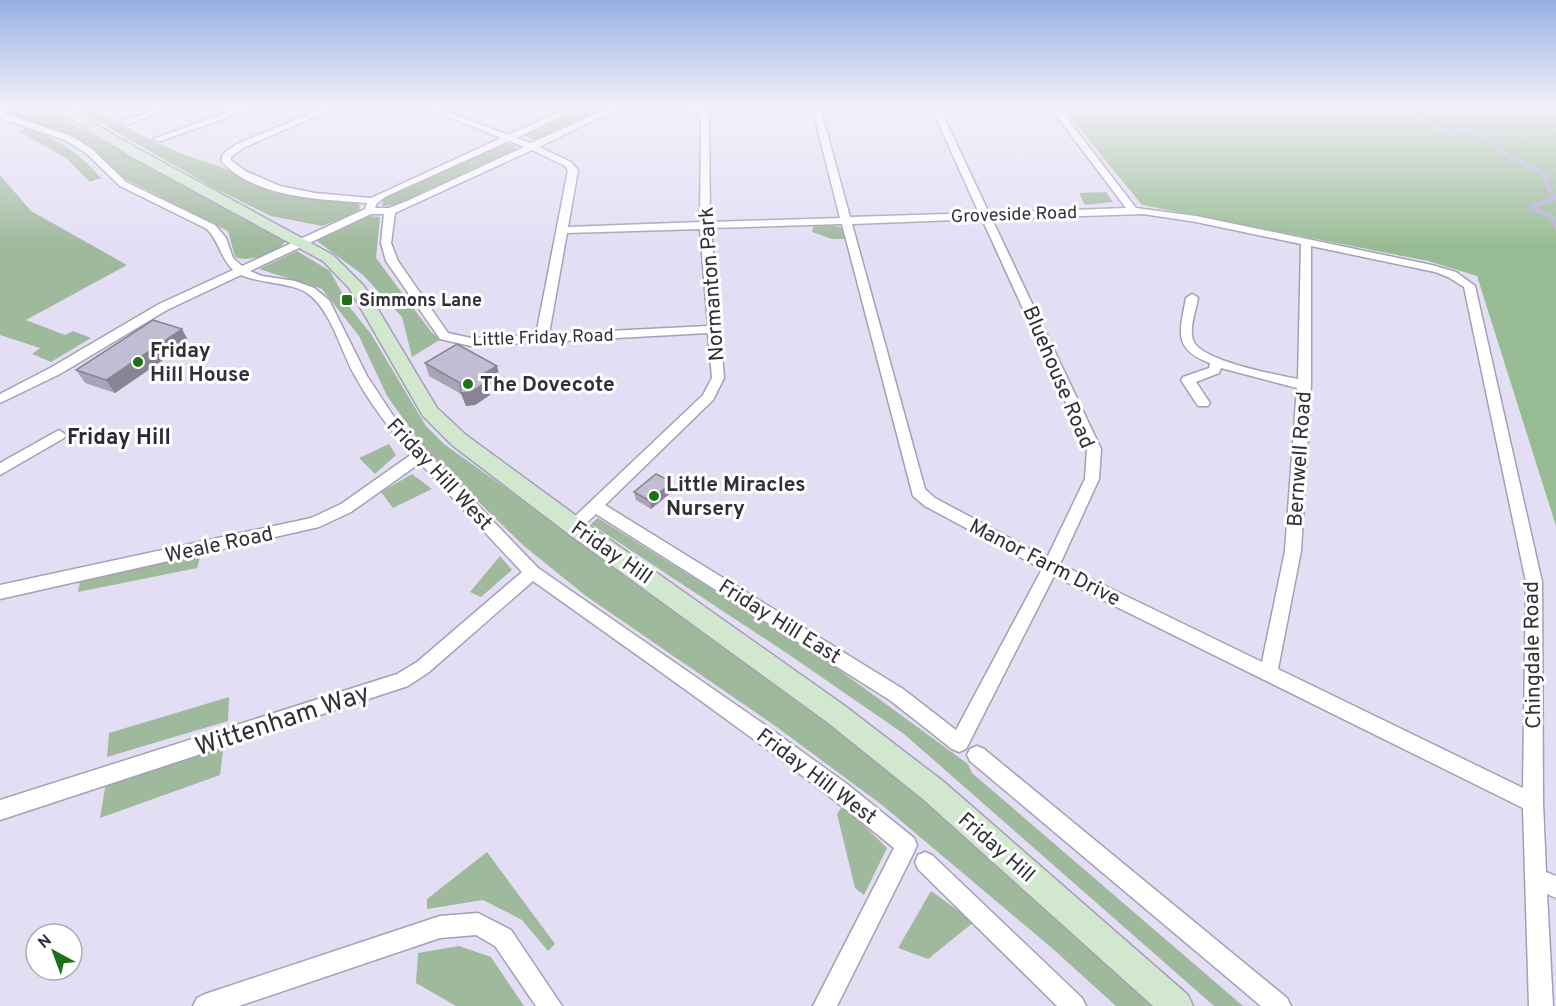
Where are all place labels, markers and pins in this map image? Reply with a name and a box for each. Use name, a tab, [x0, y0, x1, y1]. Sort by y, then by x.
place label: Simmons Lane	[359, 290, 482, 313]
marker: Simmons Lane	[340, 293, 354, 307]
place label: Friday Hill House	[150, 338, 250, 389]
marker: Friday Hill House	[131, 355, 145, 369]
place label: The Dovecote	[480, 372, 615, 399]
marker: The Dovecote	[461, 377, 475, 391]
place label: Little Miracles Nursery	[666, 472, 806, 523]
marker: Little Miracles Nursery	[647, 489, 661, 503]

